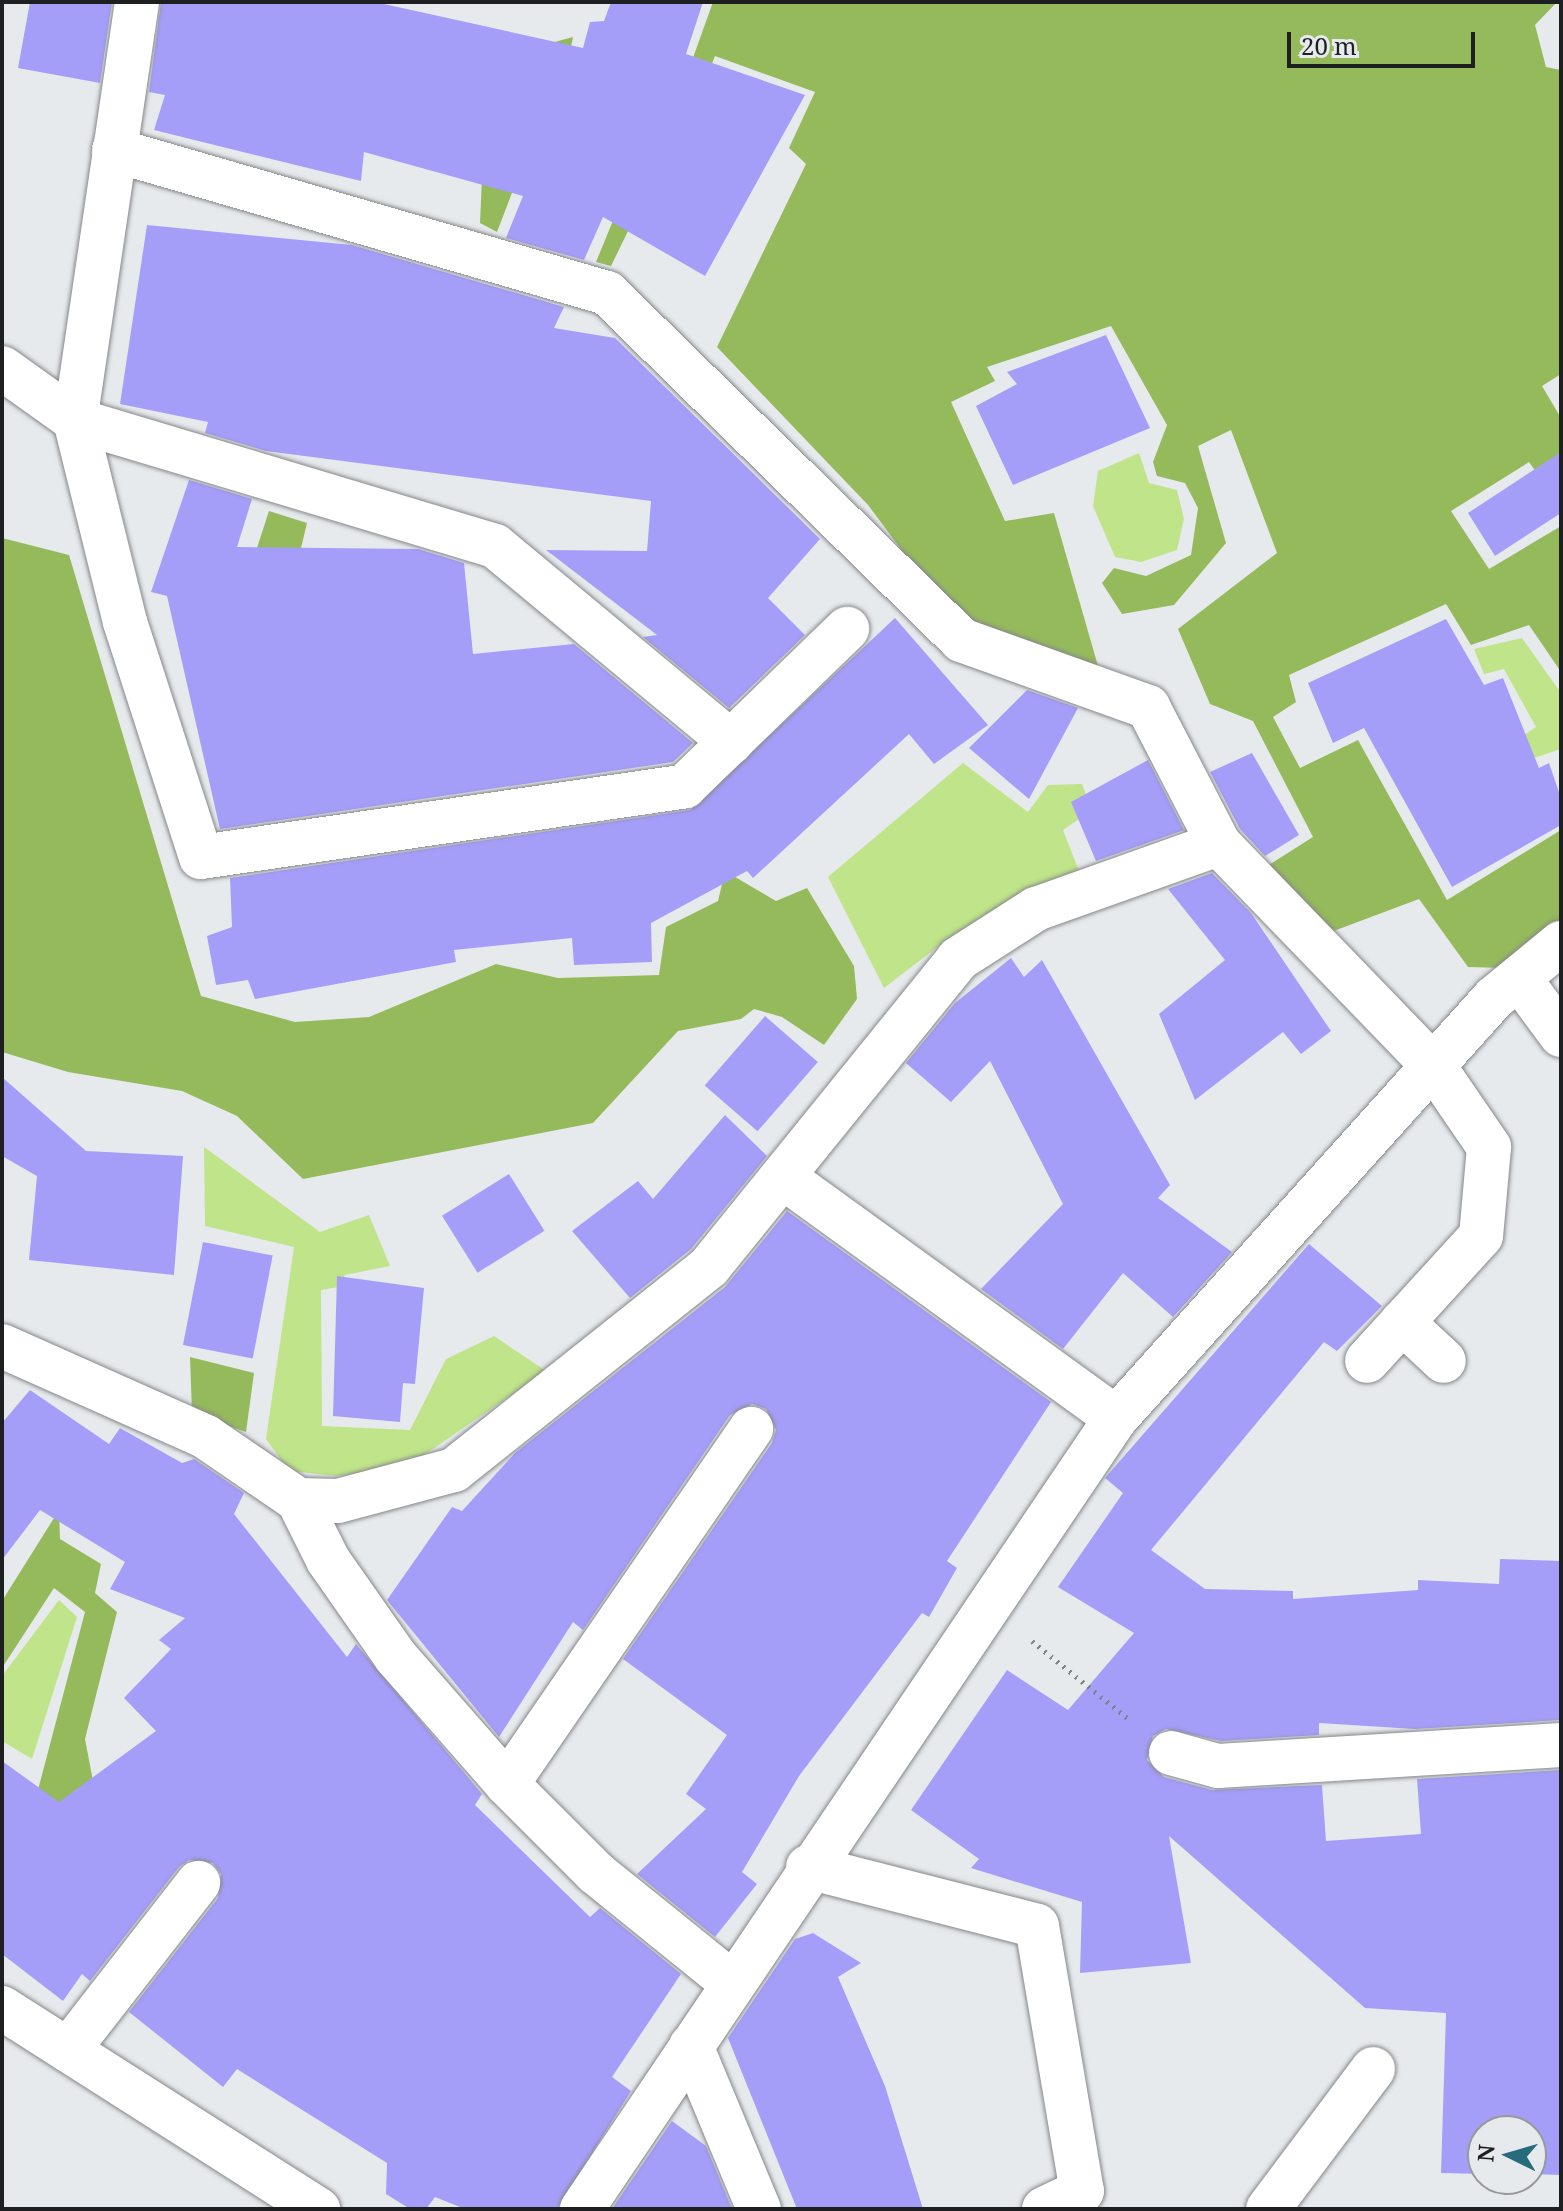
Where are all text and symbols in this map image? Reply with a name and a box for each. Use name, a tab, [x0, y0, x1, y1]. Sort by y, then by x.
scale bar	[1291, 16, 1479, 66]
text: 20 m	[1301, 29, 1357, 62]
north arrow	[1467, 2115, 1547, 2195]
text: N	[1469, 2143, 1501, 2163]

